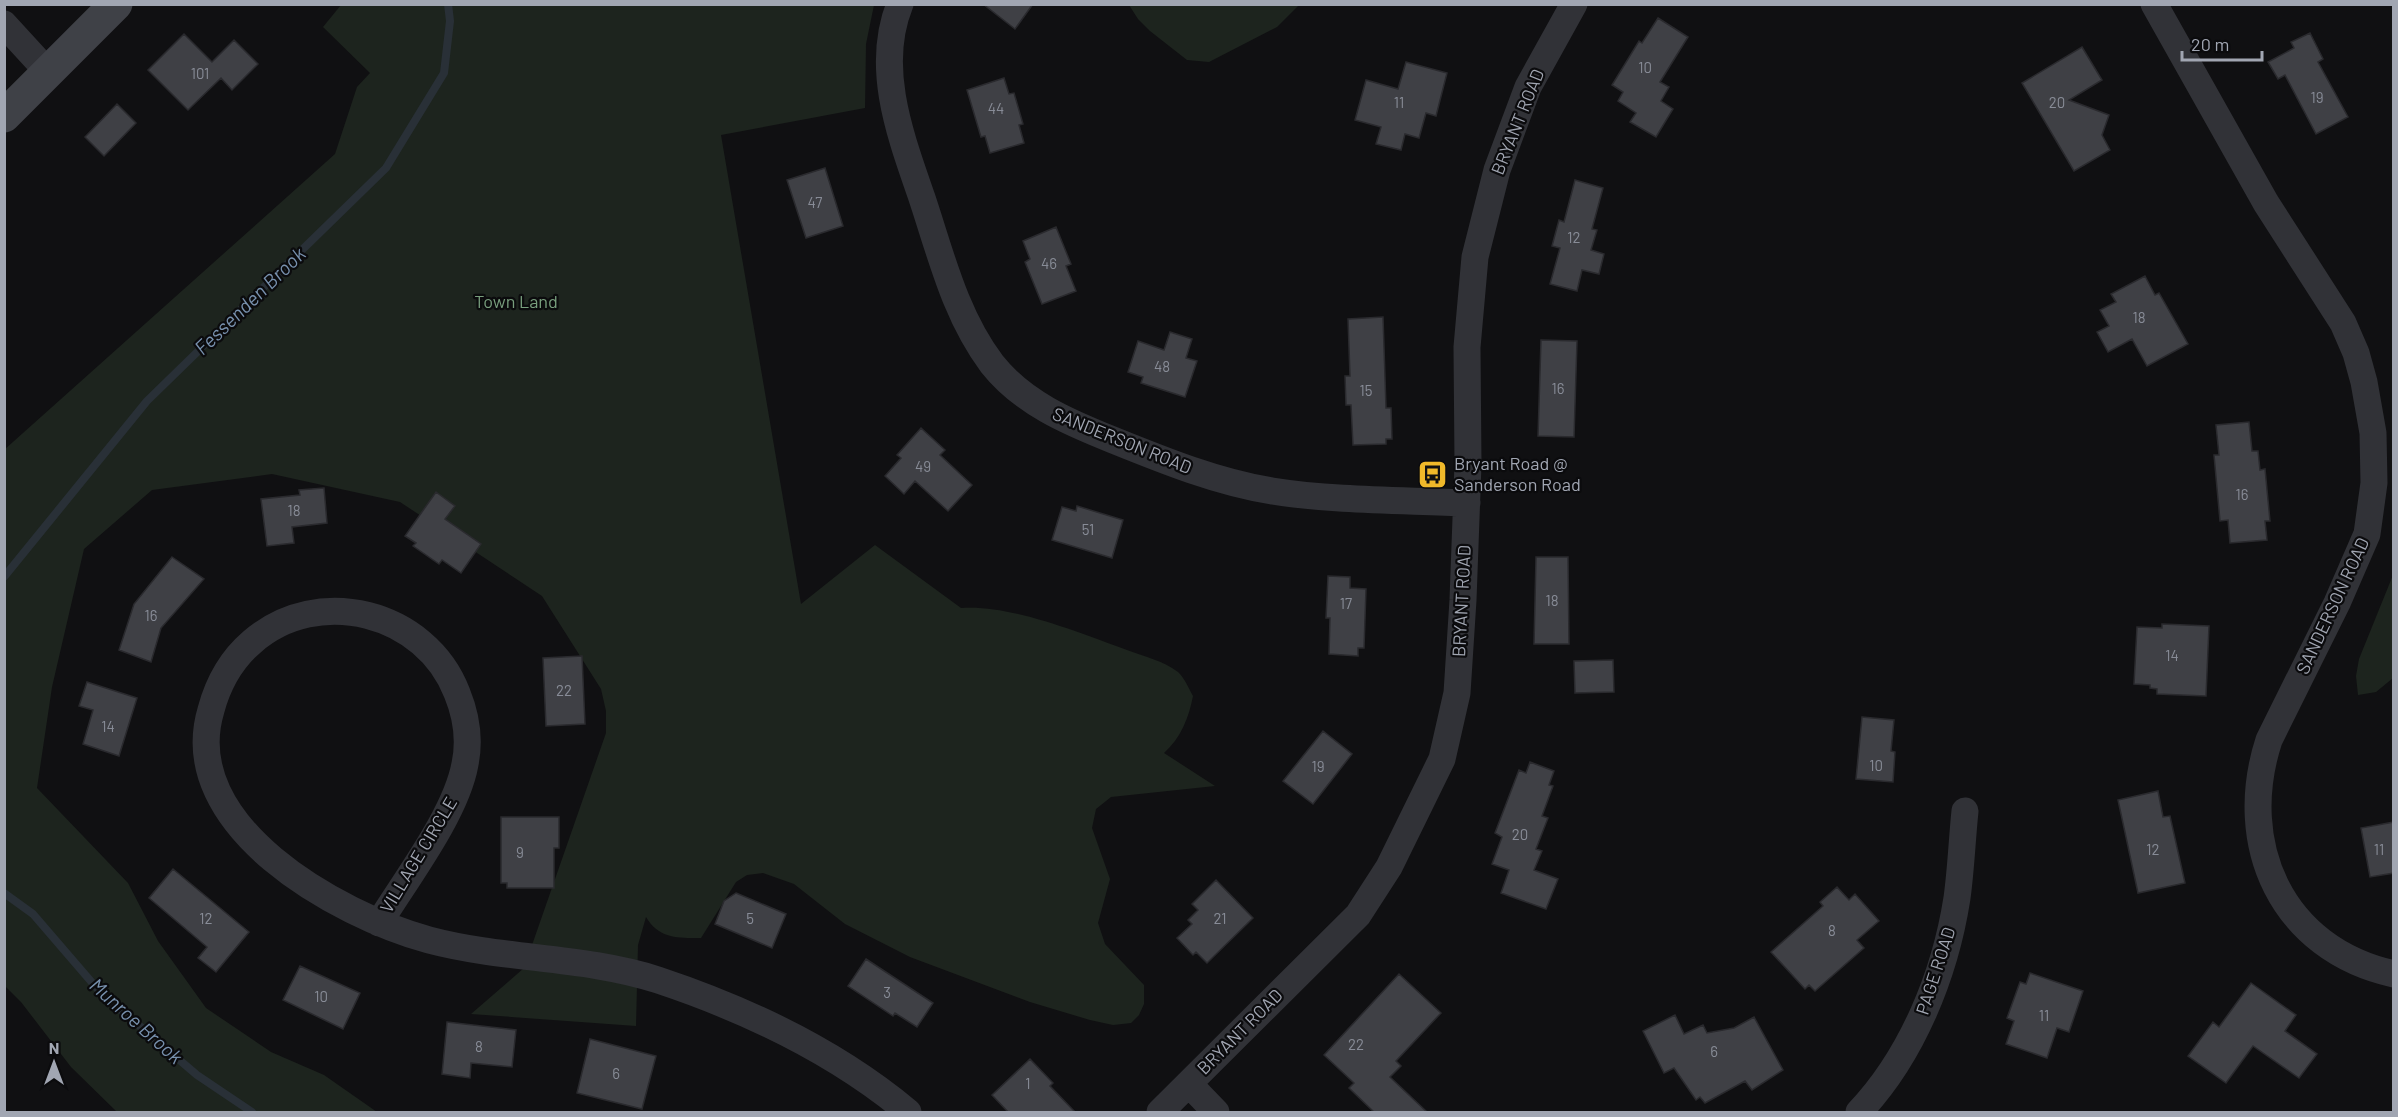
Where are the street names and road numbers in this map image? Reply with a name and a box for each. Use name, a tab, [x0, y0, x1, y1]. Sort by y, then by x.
street label: BRYANT ROAD	[1486, 66, 1548, 178]
street label: SANDERSON ROAD	[1050, 402, 1195, 478]
street label: SANDERSON ROAD	[2291, 534, 2373, 677]
street label: BRYANT ROAD	[1447, 544, 1475, 657]
street label: VILLAGE CIRCLE	[375, 793, 461, 916]
street label: PAGE ROAD	[1911, 924, 1960, 1017]
street label: BRYANT ROAD	[1192, 984, 1287, 1079]

